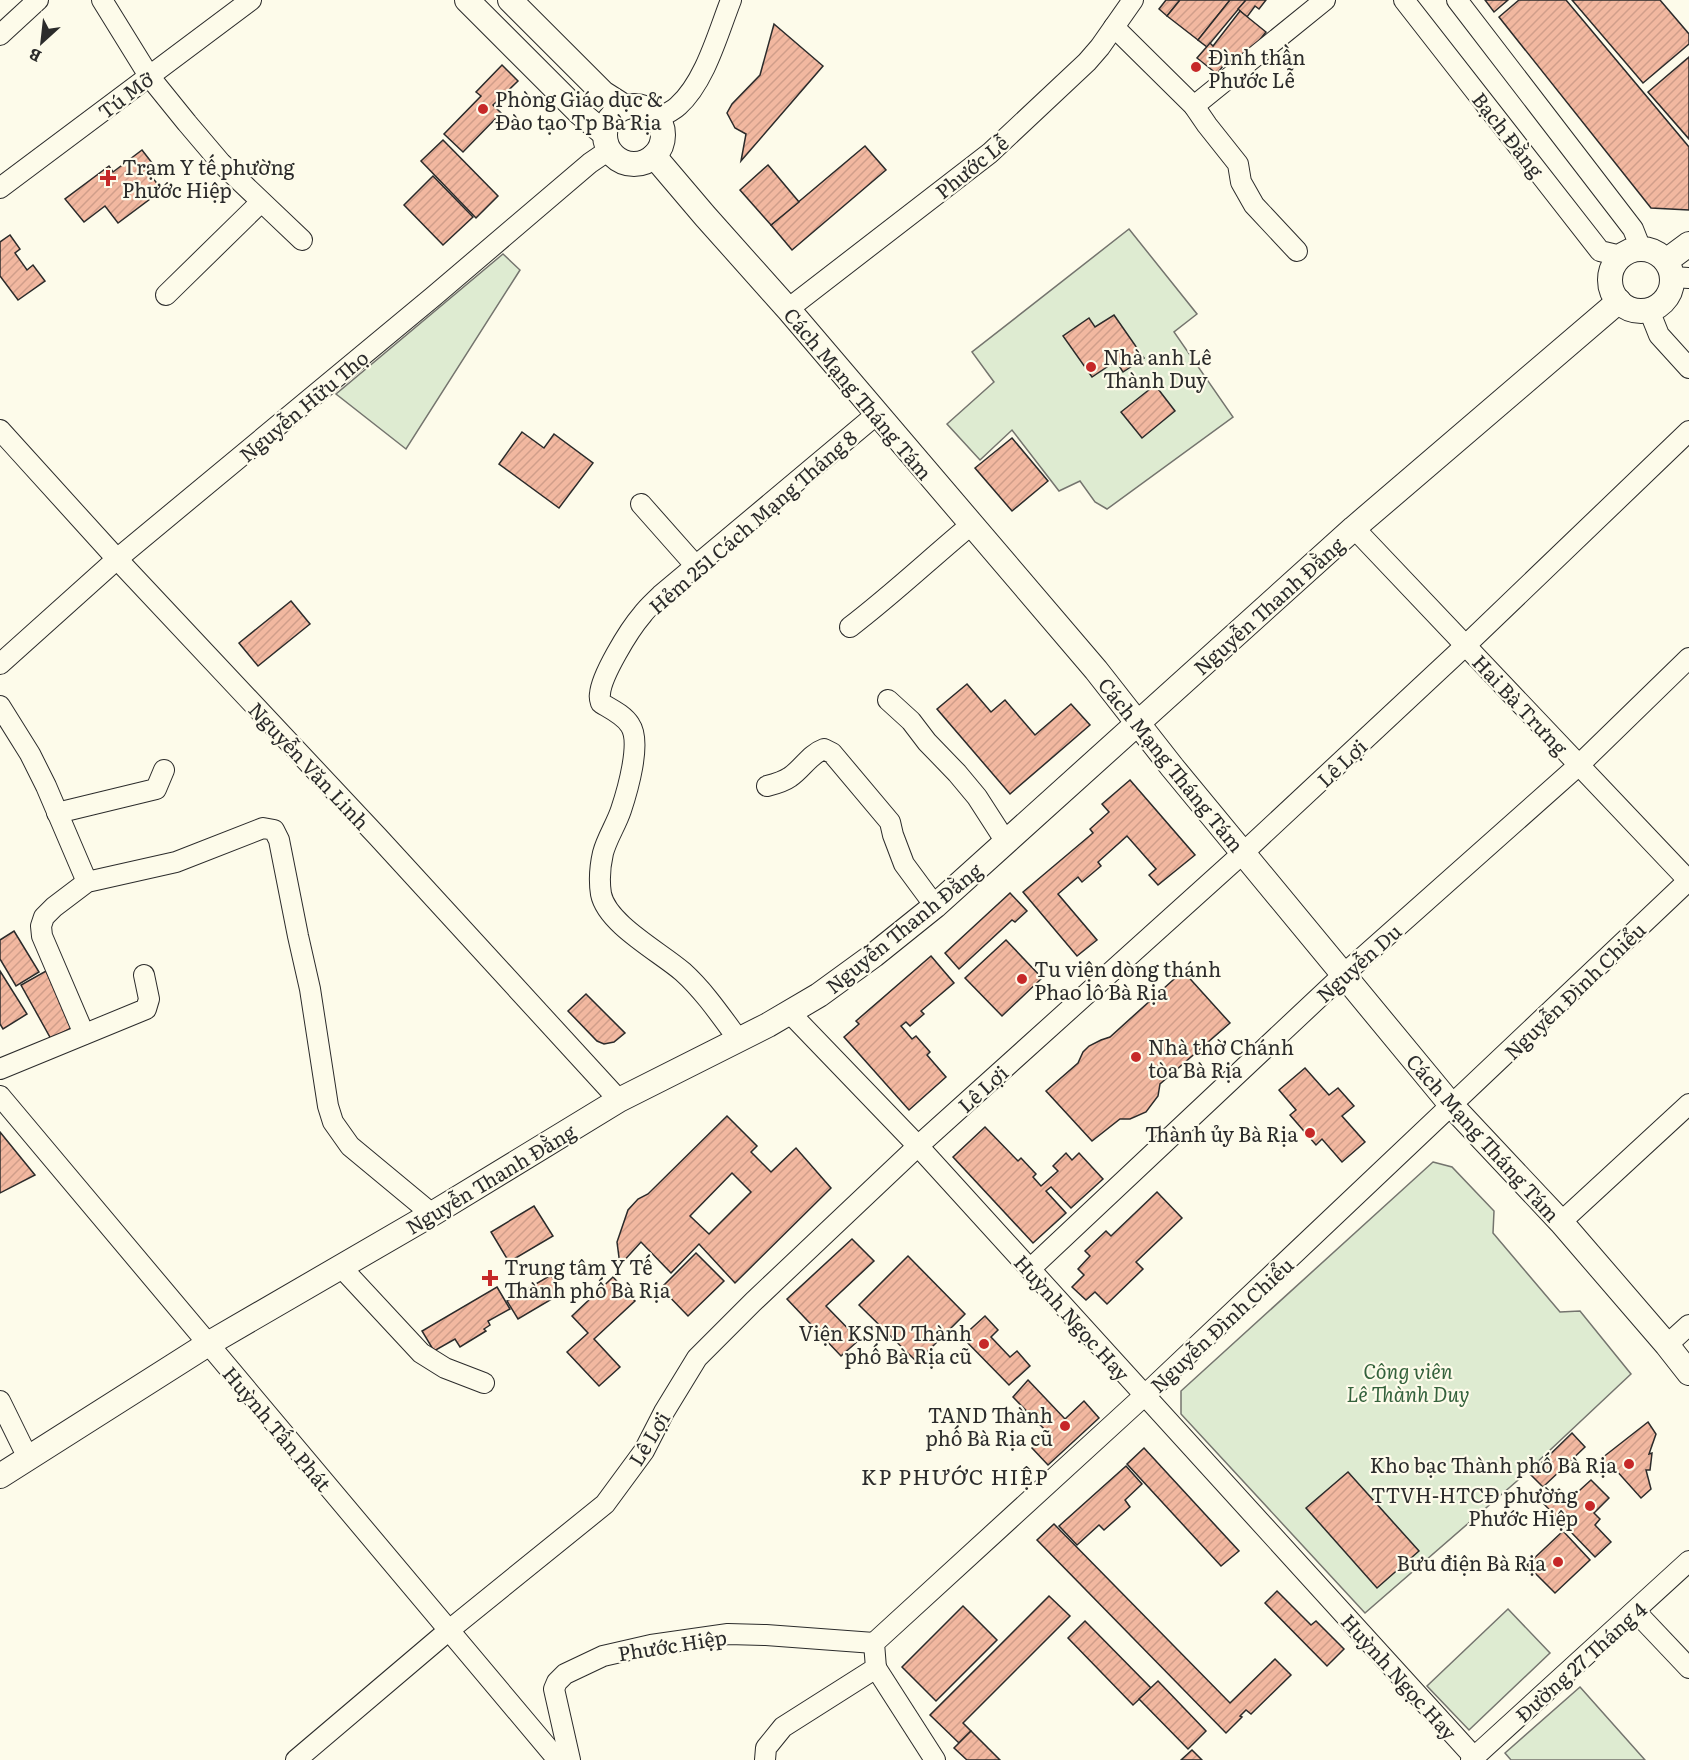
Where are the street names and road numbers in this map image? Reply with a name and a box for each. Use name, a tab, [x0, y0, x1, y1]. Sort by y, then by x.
street label: Tú Mỡ	[91, 63, 160, 125]
street label: Bạch Đằng	[1466, 85, 1552, 184]
street label: Phước Lễ	[928, 127, 1014, 205]
street label: Cách Mạng Tháng Tám	[778, 300, 940, 486]
street label: Nguyễn Hữu Thọ	[232, 342, 374, 468]
street label: Hẻm 251 Cách Mạng Tháng 8	[641, 422, 863, 620]
street label: Nguyễn Thanh Đằng	[1186, 529, 1351, 681]
street label: Hai Bà Trưng	[1466, 647, 1576, 762]
street label: Cách Mạng Tháng Tám	[1092, 670, 1252, 858]
street label: Nguyễn Văn Linh	[243, 694, 377, 836]
street label: Lê Lợi	[1309, 731, 1373, 793]
street label: Nguyễn Thanh Đằng	[818, 854, 988, 1000]
street label: Nguyễn Đình Chiểu	[1496, 914, 1652, 1066]
street label: Nguyễn Du	[1309, 915, 1407, 1008]
street label: Cách Mạng Tháng Tám	[1400, 1046, 1568, 1228]
street label: Lê Lợi	[950, 1057, 1014, 1119]
street label: Nguyễn Thanh Đằng	[399, 1115, 581, 1241]
street label: Huỳnh Ngọc Hay	[1008, 1247, 1138, 1387]
street label: Nguyễn Đình Chiểu	[1143, 1249, 1300, 1399]
street label: Huỳnh Tấn Phát	[217, 1359, 339, 1497]
street label: Lê Lợi	[620, 1405, 676, 1471]
street label: Đường 27 Tháng 4	[1508, 1594, 1652, 1728]
street label: Huỳnh Ngọc Hay	[1335, 1606, 1465, 1746]
street label: Phước Hiệp	[615, 1621, 729, 1667]

